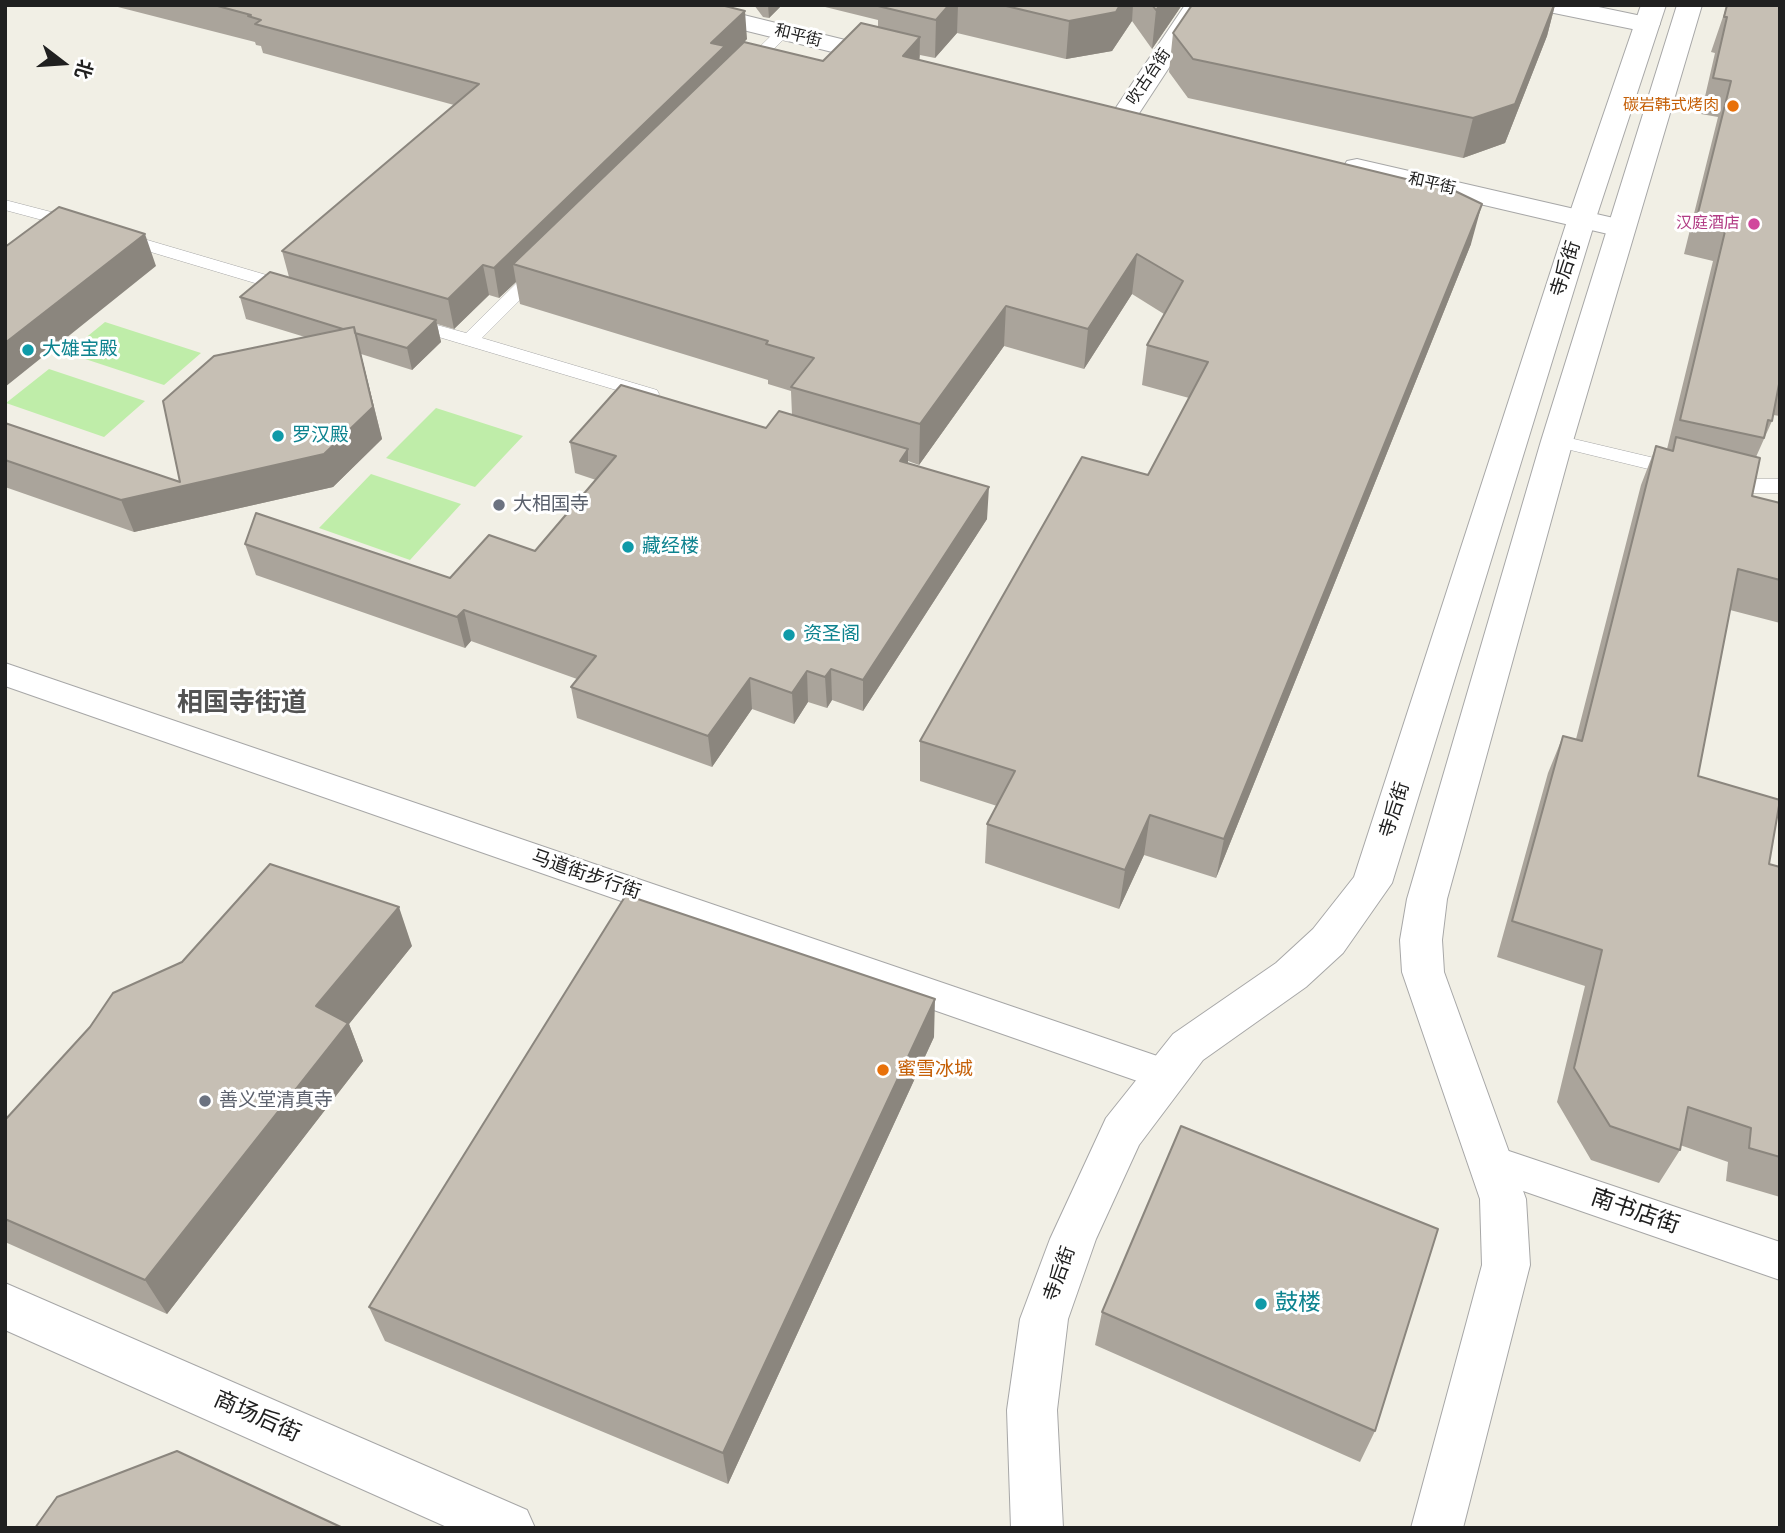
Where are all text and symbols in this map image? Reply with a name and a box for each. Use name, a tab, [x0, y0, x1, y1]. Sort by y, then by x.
street label: 和平街	[772, 21, 824, 51]
north arrow	[28, 28, 98, 98]
street label: 吹古台街	[1123, 45, 1175, 109]
text: 北	[70, 57, 97, 82]
place label: 碳岩韩式烤肉	[1623, 96, 1719, 116]
marker: 碳岩韩式烤肉	[1725, 98, 1741, 114]
street label: 和平街	[1406, 169, 1458, 199]
place label: 汉庭酒店	[1676, 214, 1740, 234]
marker: 汉庭酒店	[1746, 216, 1762, 232]
street label: 寺后街	[1546, 238, 1586, 300]
place label: 大雄宝殿	[42, 339, 118, 361]
marker: 大雄宝殿	[20, 342, 36, 358]
place label: 罗汉殿	[292, 425, 349, 447]
marker: 罗汉殿	[270, 428, 286, 444]
place label: 大相国寺	[513, 494, 589, 516]
marker: 大相国寺	[491, 497, 507, 513]
place label: 藏经楼	[642, 536, 699, 558]
marker: 藏经楼	[620, 539, 636, 555]
place label: 资圣阁	[803, 624, 860, 646]
marker: 资圣阁	[781, 627, 797, 643]
district label: 相国寺街道	[177, 688, 307, 720]
street label: 寺后街	[1375, 779, 1415, 841]
street label: 马道街步行街	[528, 846, 644, 904]
place label: 蜜雪冰城	[897, 1059, 973, 1081]
marker: 蜜雪冰城	[875, 1062, 891, 1078]
place label: 善义堂清真寺	[219, 1090, 333, 1112]
marker: 善义堂清真寺	[197, 1093, 213, 1109]
street label: 南书店街	[1587, 1184, 1683, 1240]
street label: 寺后街	[1040, 1243, 1080, 1305]
place label: 鼓楼	[1275, 1290, 1321, 1318]
marker: 鼓楼	[1253, 1296, 1269, 1312]
street label: 商场后街	[209, 1386, 305, 1448]

